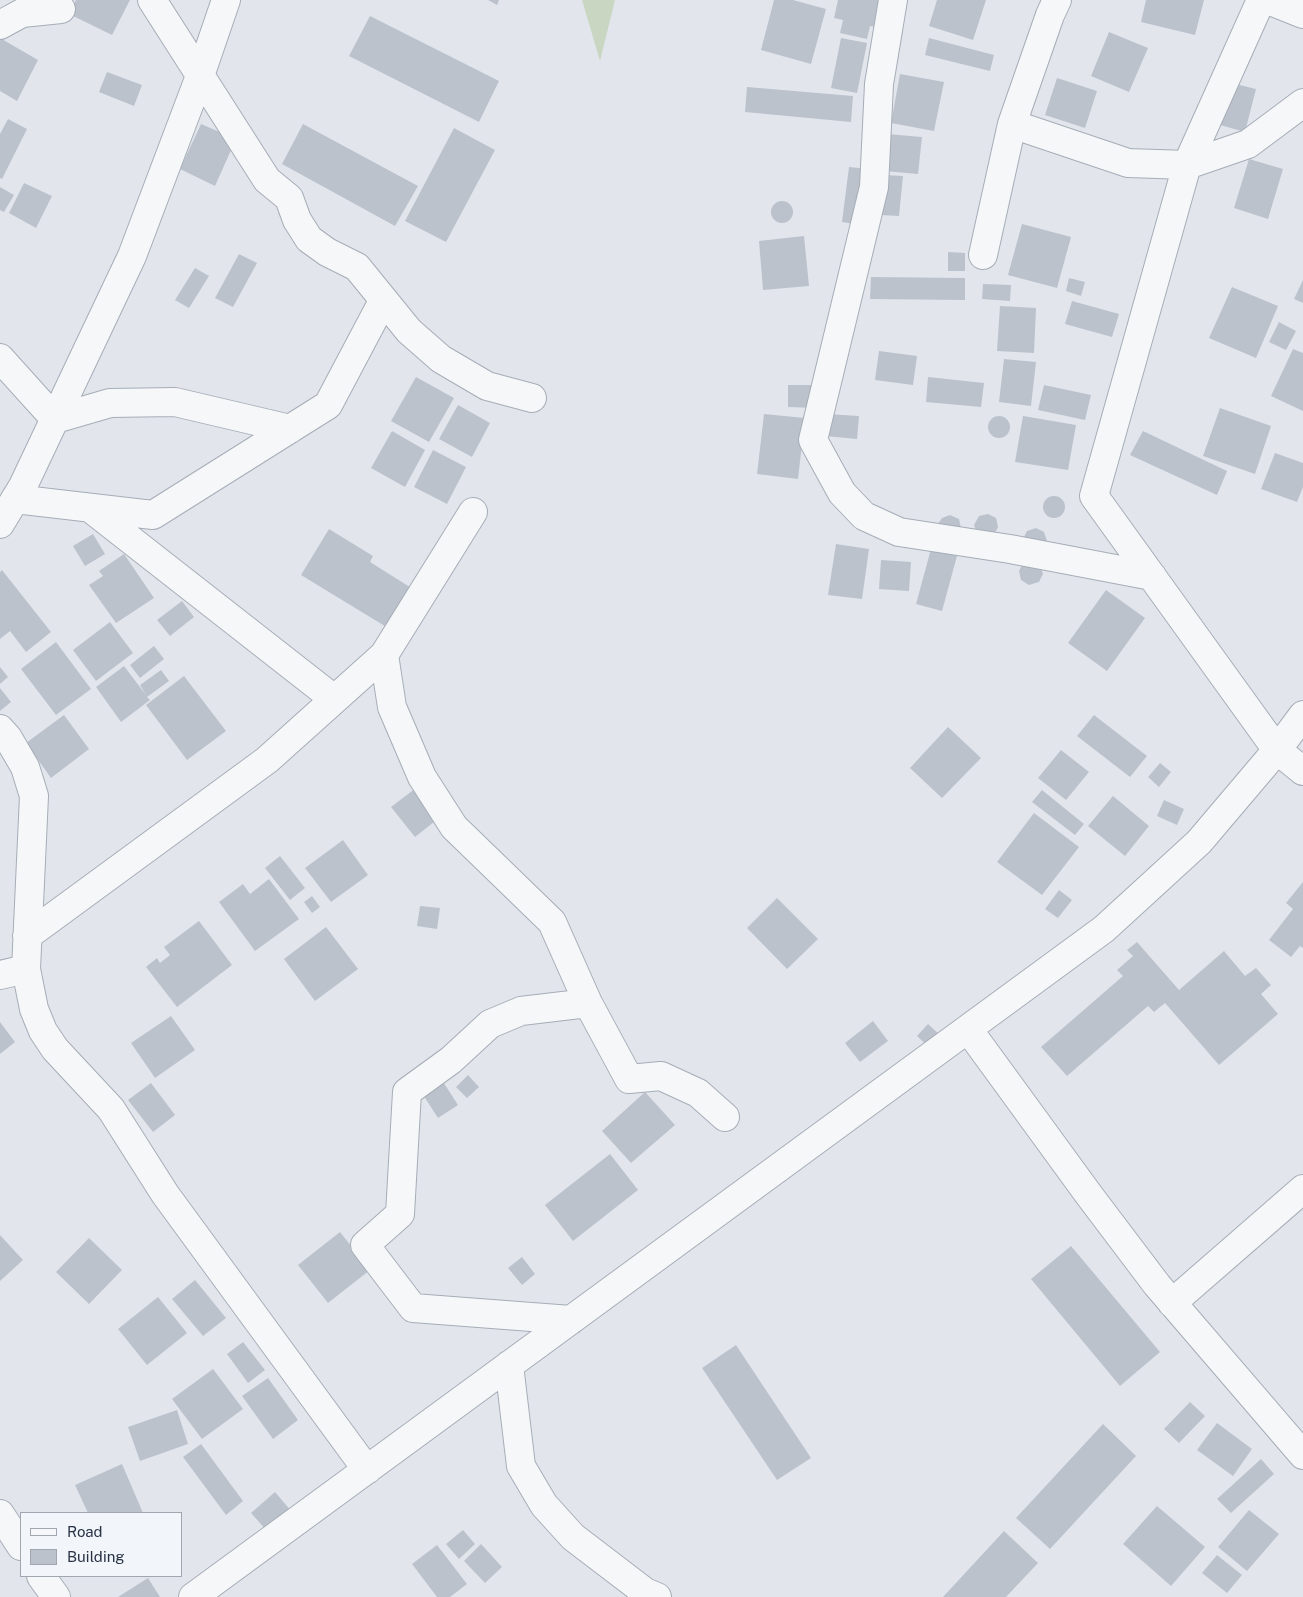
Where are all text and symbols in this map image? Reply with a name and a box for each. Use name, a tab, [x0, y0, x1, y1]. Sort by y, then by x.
legend	[20, 1512, 182, 1577]
text: Road	[67, 1523, 103, 1540]
text: Building	[67, 1548, 125, 1565]

